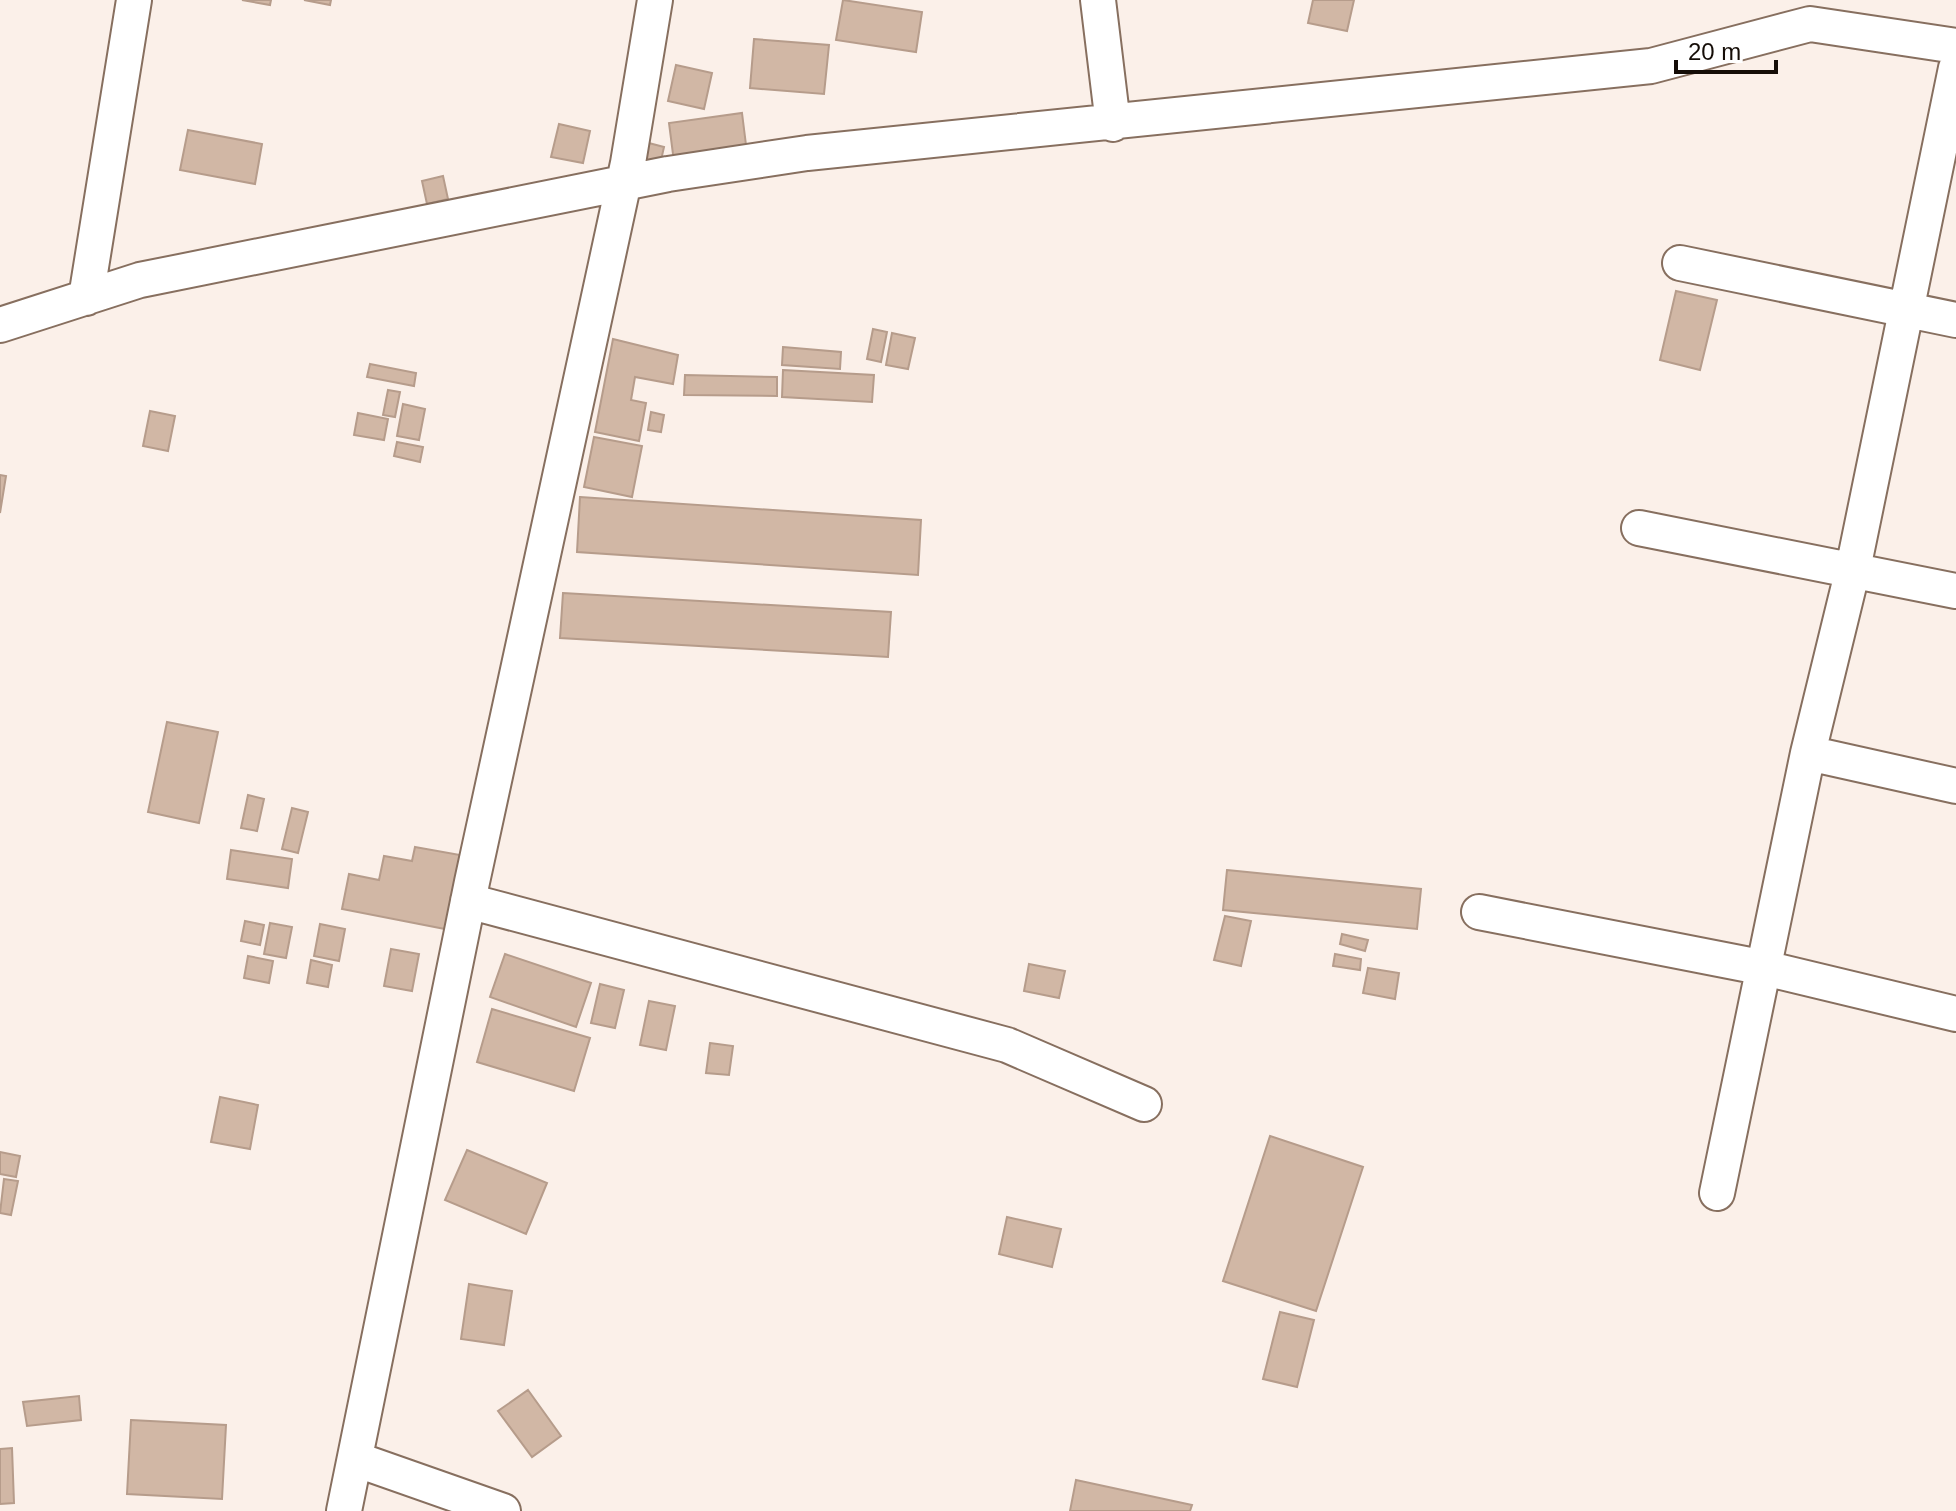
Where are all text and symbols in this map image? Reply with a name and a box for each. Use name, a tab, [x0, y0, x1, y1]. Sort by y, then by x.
scale bar	[1676, 24, 1776, 74]
text: 20 m	[1688, 38, 1741, 65]

